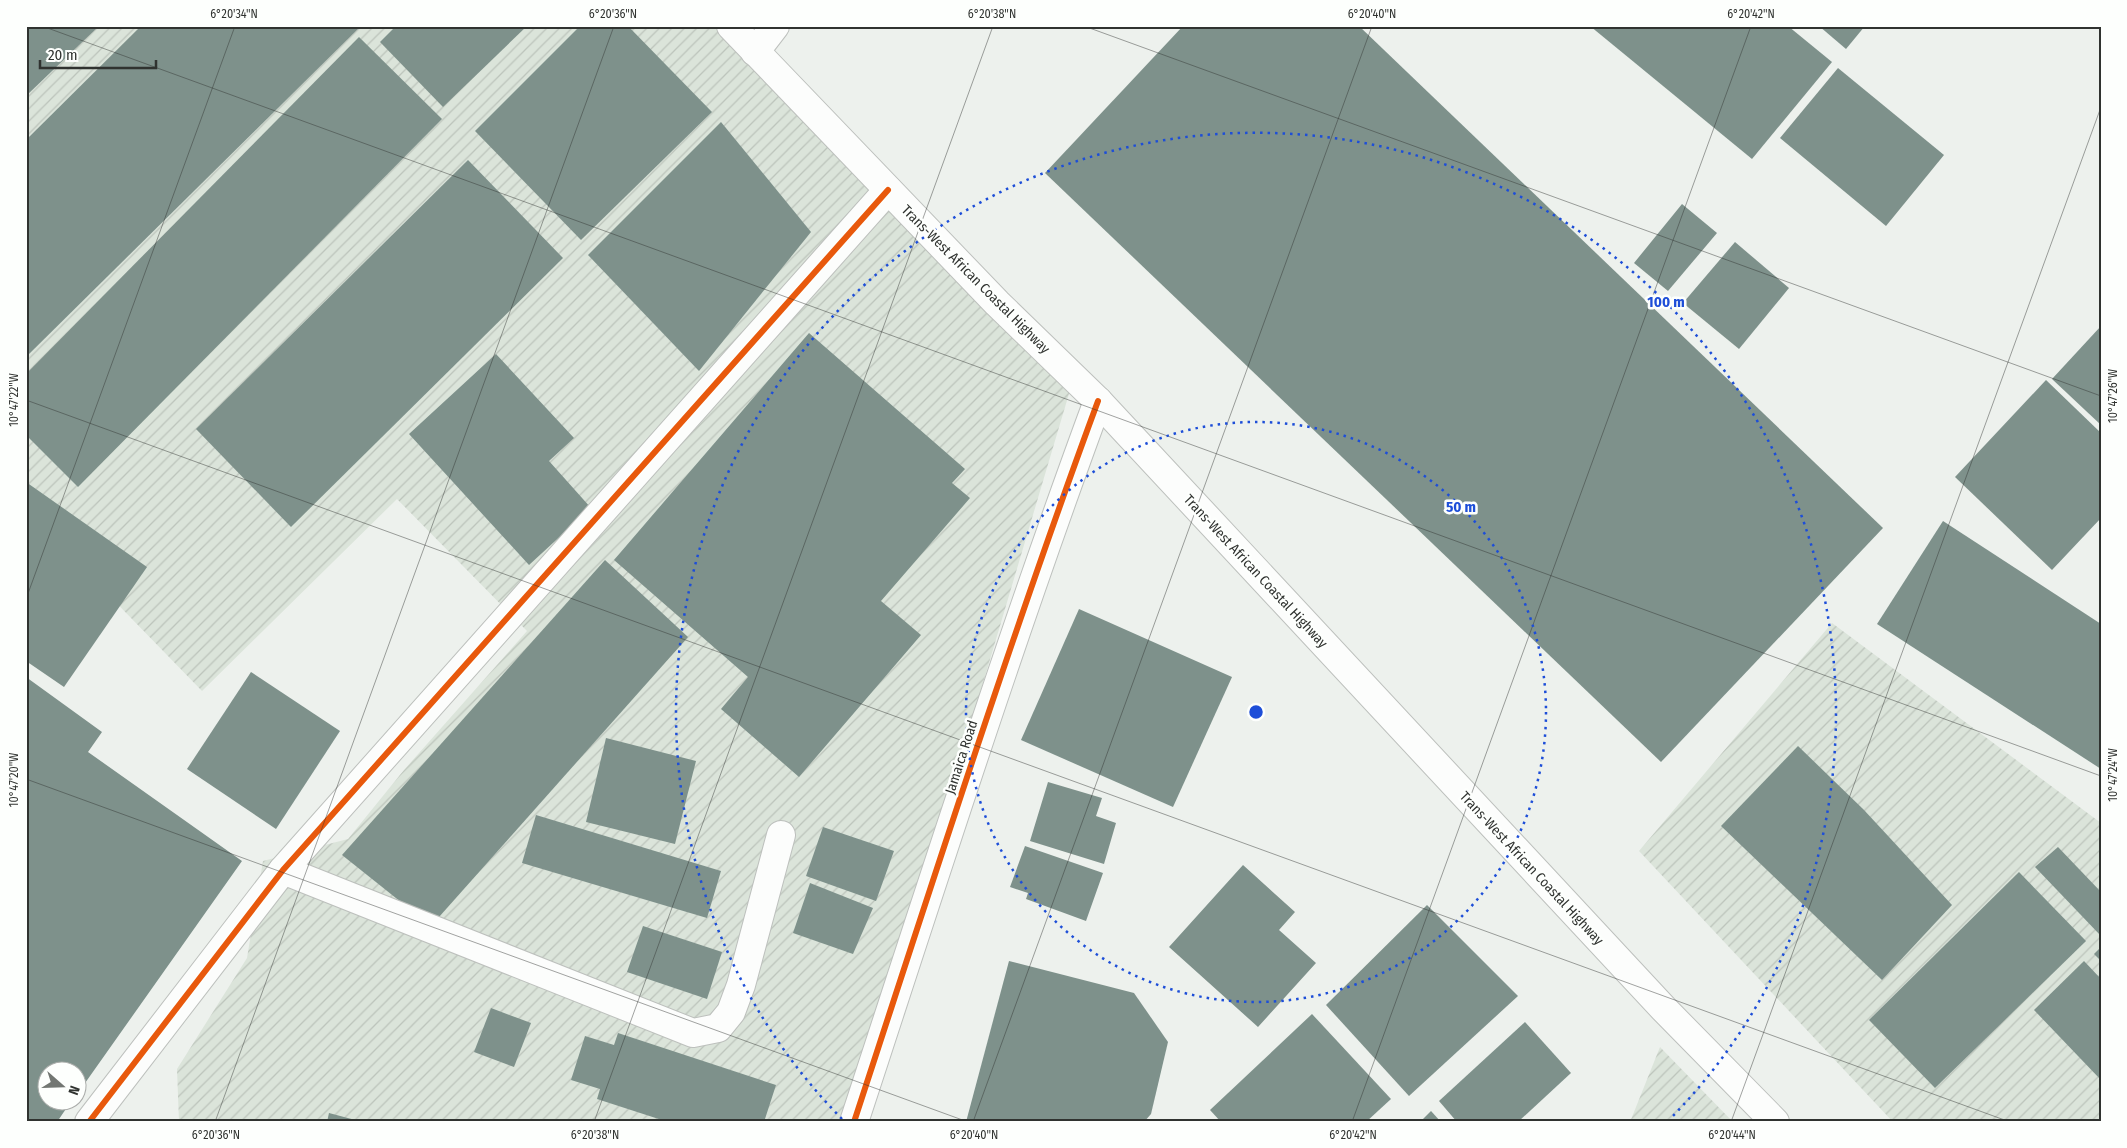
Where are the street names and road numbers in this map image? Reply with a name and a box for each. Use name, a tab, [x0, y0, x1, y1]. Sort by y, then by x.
street label: Trans-West African Coastal Highway	[898, 202, 1054, 358]
street label: Trans-West African Coastal Highway	[1180, 491, 1332, 652]
street label: Jamaica Road	[942, 718, 981, 796]
street label: Trans-West African Coastal Highway	[1456, 788, 1608, 949]

